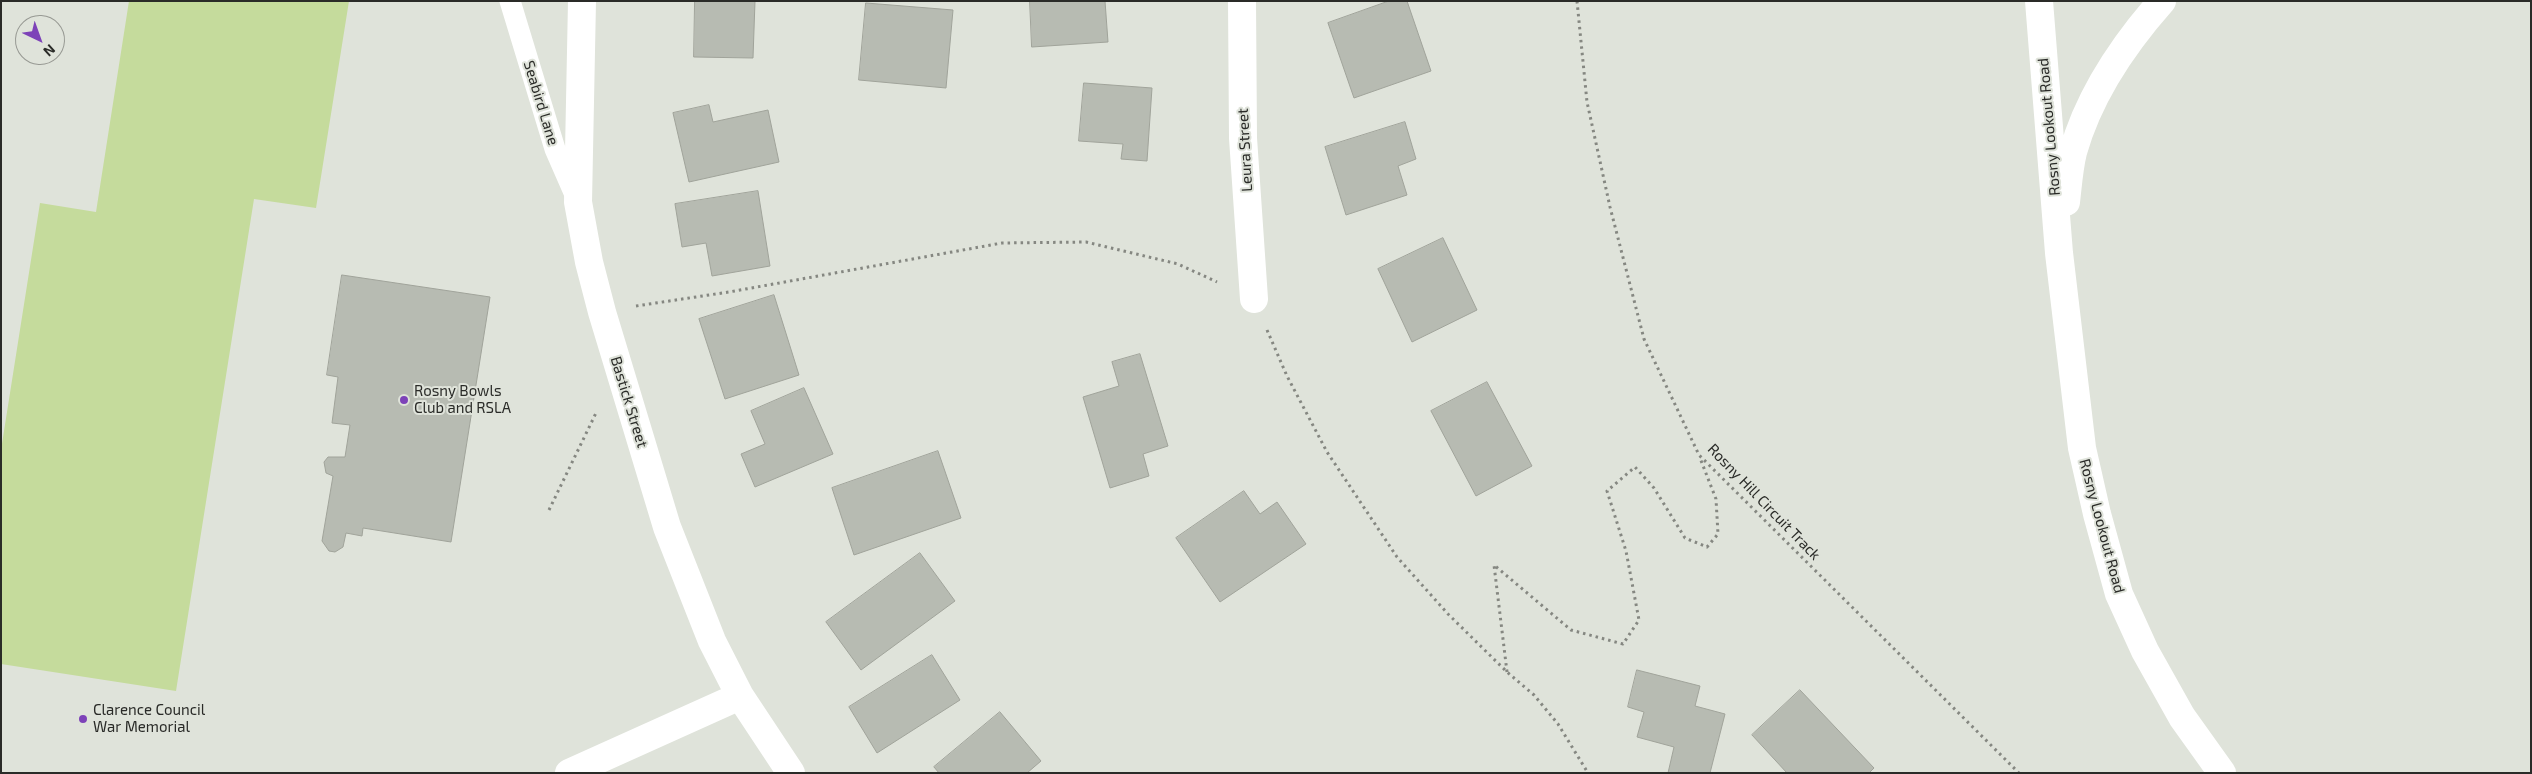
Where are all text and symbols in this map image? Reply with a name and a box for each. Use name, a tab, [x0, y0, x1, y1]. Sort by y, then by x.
north arrow	[15, 15, 65, 65]
text: N	[40, 41, 59, 60]
street label: Rosny Lookout Road	[2034, 57, 2064, 197]
street label: Seabird Lane	[520, 59, 562, 147]
street label: Leura Street	[1234, 108, 1256, 192]
street label: Bastick Street	[607, 354, 651, 450]
place label: Rosny Bowls Club and RSLA	[414, 382, 511, 417]
marker: Rosny Bowls Club and RSLA	[398, 394, 410, 406]
street label: Rosny Hill Circuit Track	[1704, 440, 1824, 564]
street label: Rosny Lookout Road	[2075, 457, 2129, 595]
place label: Clarence Council War Memorial	[93, 701, 205, 736]
marker: Clarence Council War Memorial	[77, 713, 89, 725]

